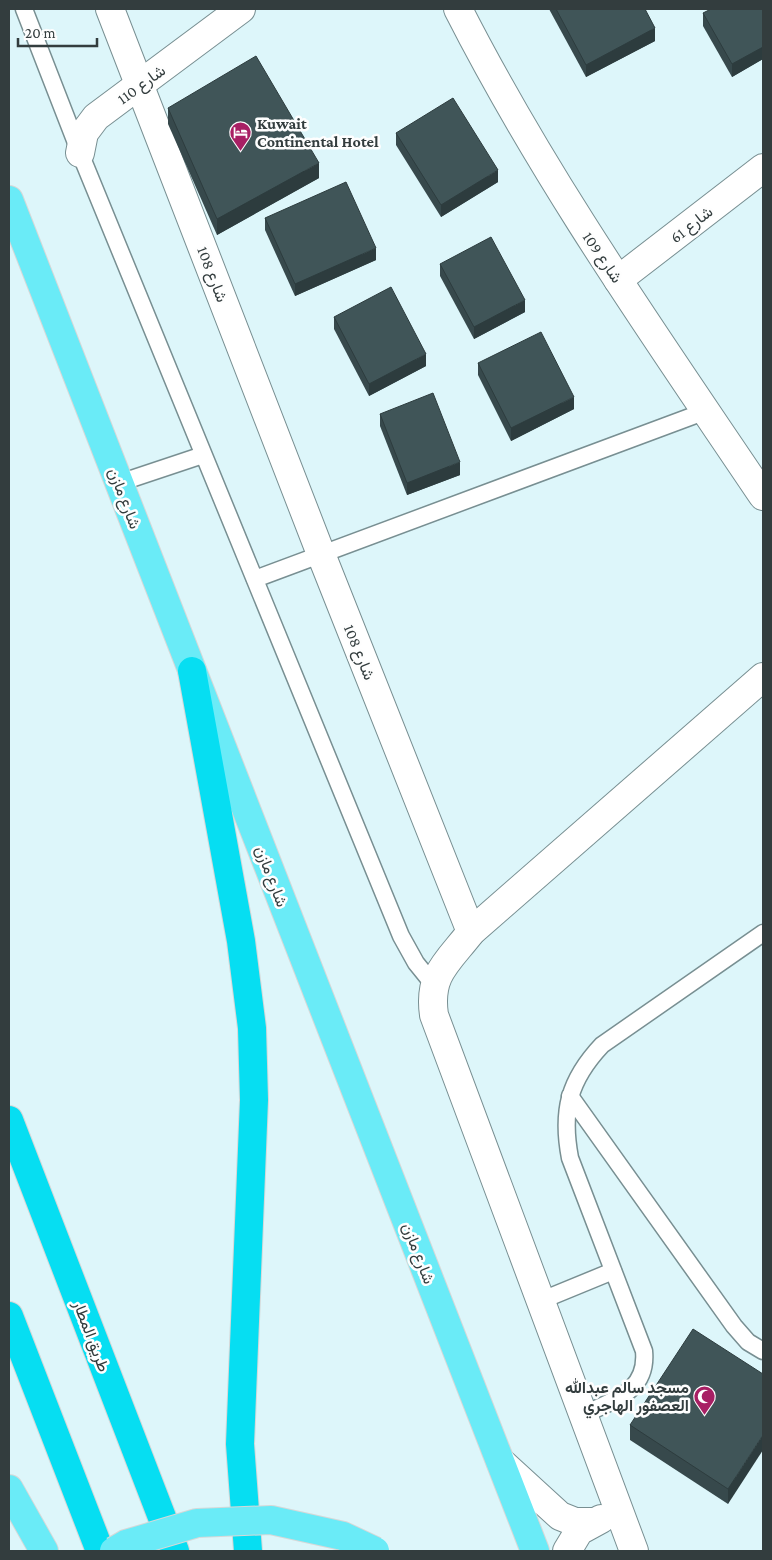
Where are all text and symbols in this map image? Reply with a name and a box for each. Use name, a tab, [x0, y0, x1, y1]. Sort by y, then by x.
scale bar	[18, 15, 96, 47]
text: 20 m	[25, 25, 56, 41]
street label: شارع 110	[114, 61, 170, 110]
place label: Kuwait Continental Hotel	[257, 115, 379, 150]
hotel icon: Kuwait Continental Hotel	[229, 120, 253, 151]
street label: شارع 61	[667, 203, 718, 248]
street label: شارع 109	[577, 229, 626, 288]
street label: شارع 108	[191, 244, 231, 305]
street label: شارع مازن	[102, 465, 144, 532]
street label: شارع 108	[338, 622, 378, 683]
street label: شارع مازن	[249, 843, 291, 910]
street label: شارع مازن	[396, 1220, 438, 1287]
street label: طريق المطار	[68, 1297, 113, 1375]
place label: مسجد سالم عبدالله العصفور الهاجري	[565, 1378, 689, 1419]
mosque icon: مسجد سالم عبدالله العصفور الهاجري	[693, 1384, 717, 1415]

